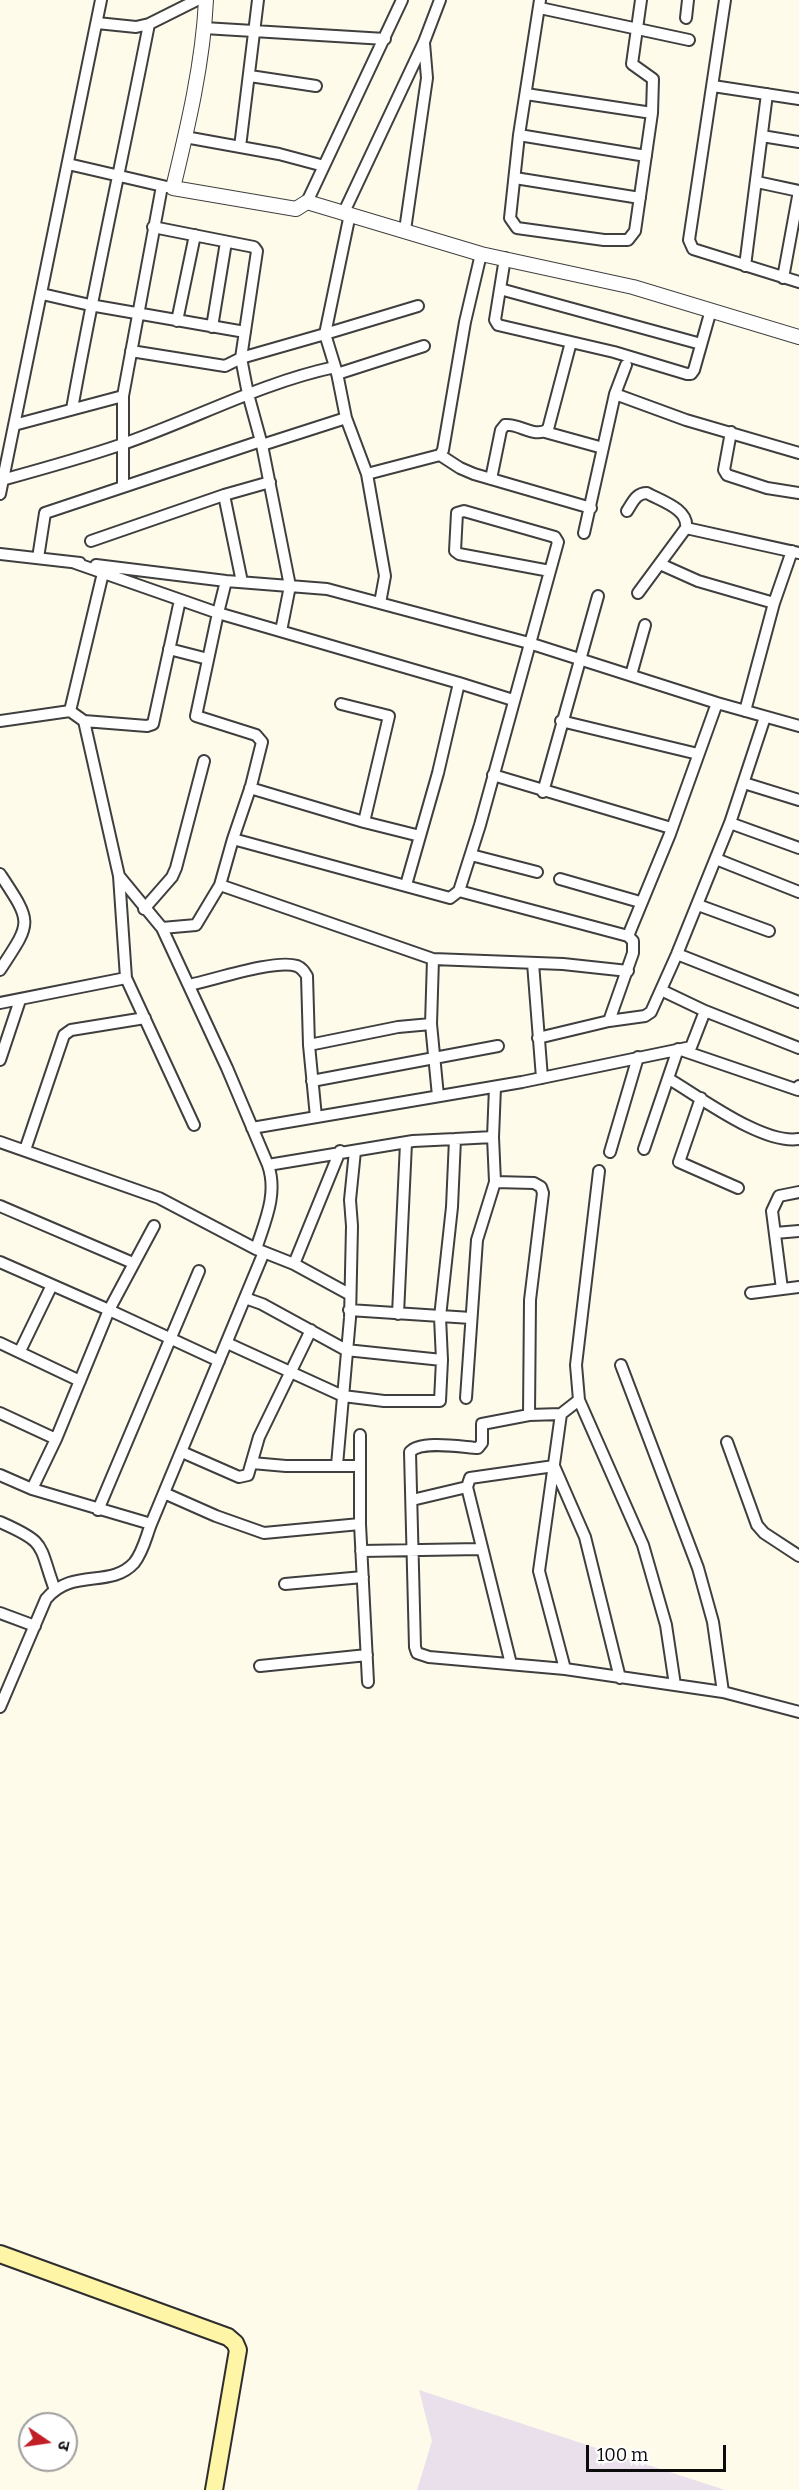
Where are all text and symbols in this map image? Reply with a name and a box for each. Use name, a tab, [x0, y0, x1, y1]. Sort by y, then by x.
north arrow	[18, 2412, 78, 2472]
scale bar	[589, 2433, 728, 2471]
text: उ	[54, 2439, 74, 2452]
text: 100 m	[597, 2444, 648, 2466]

